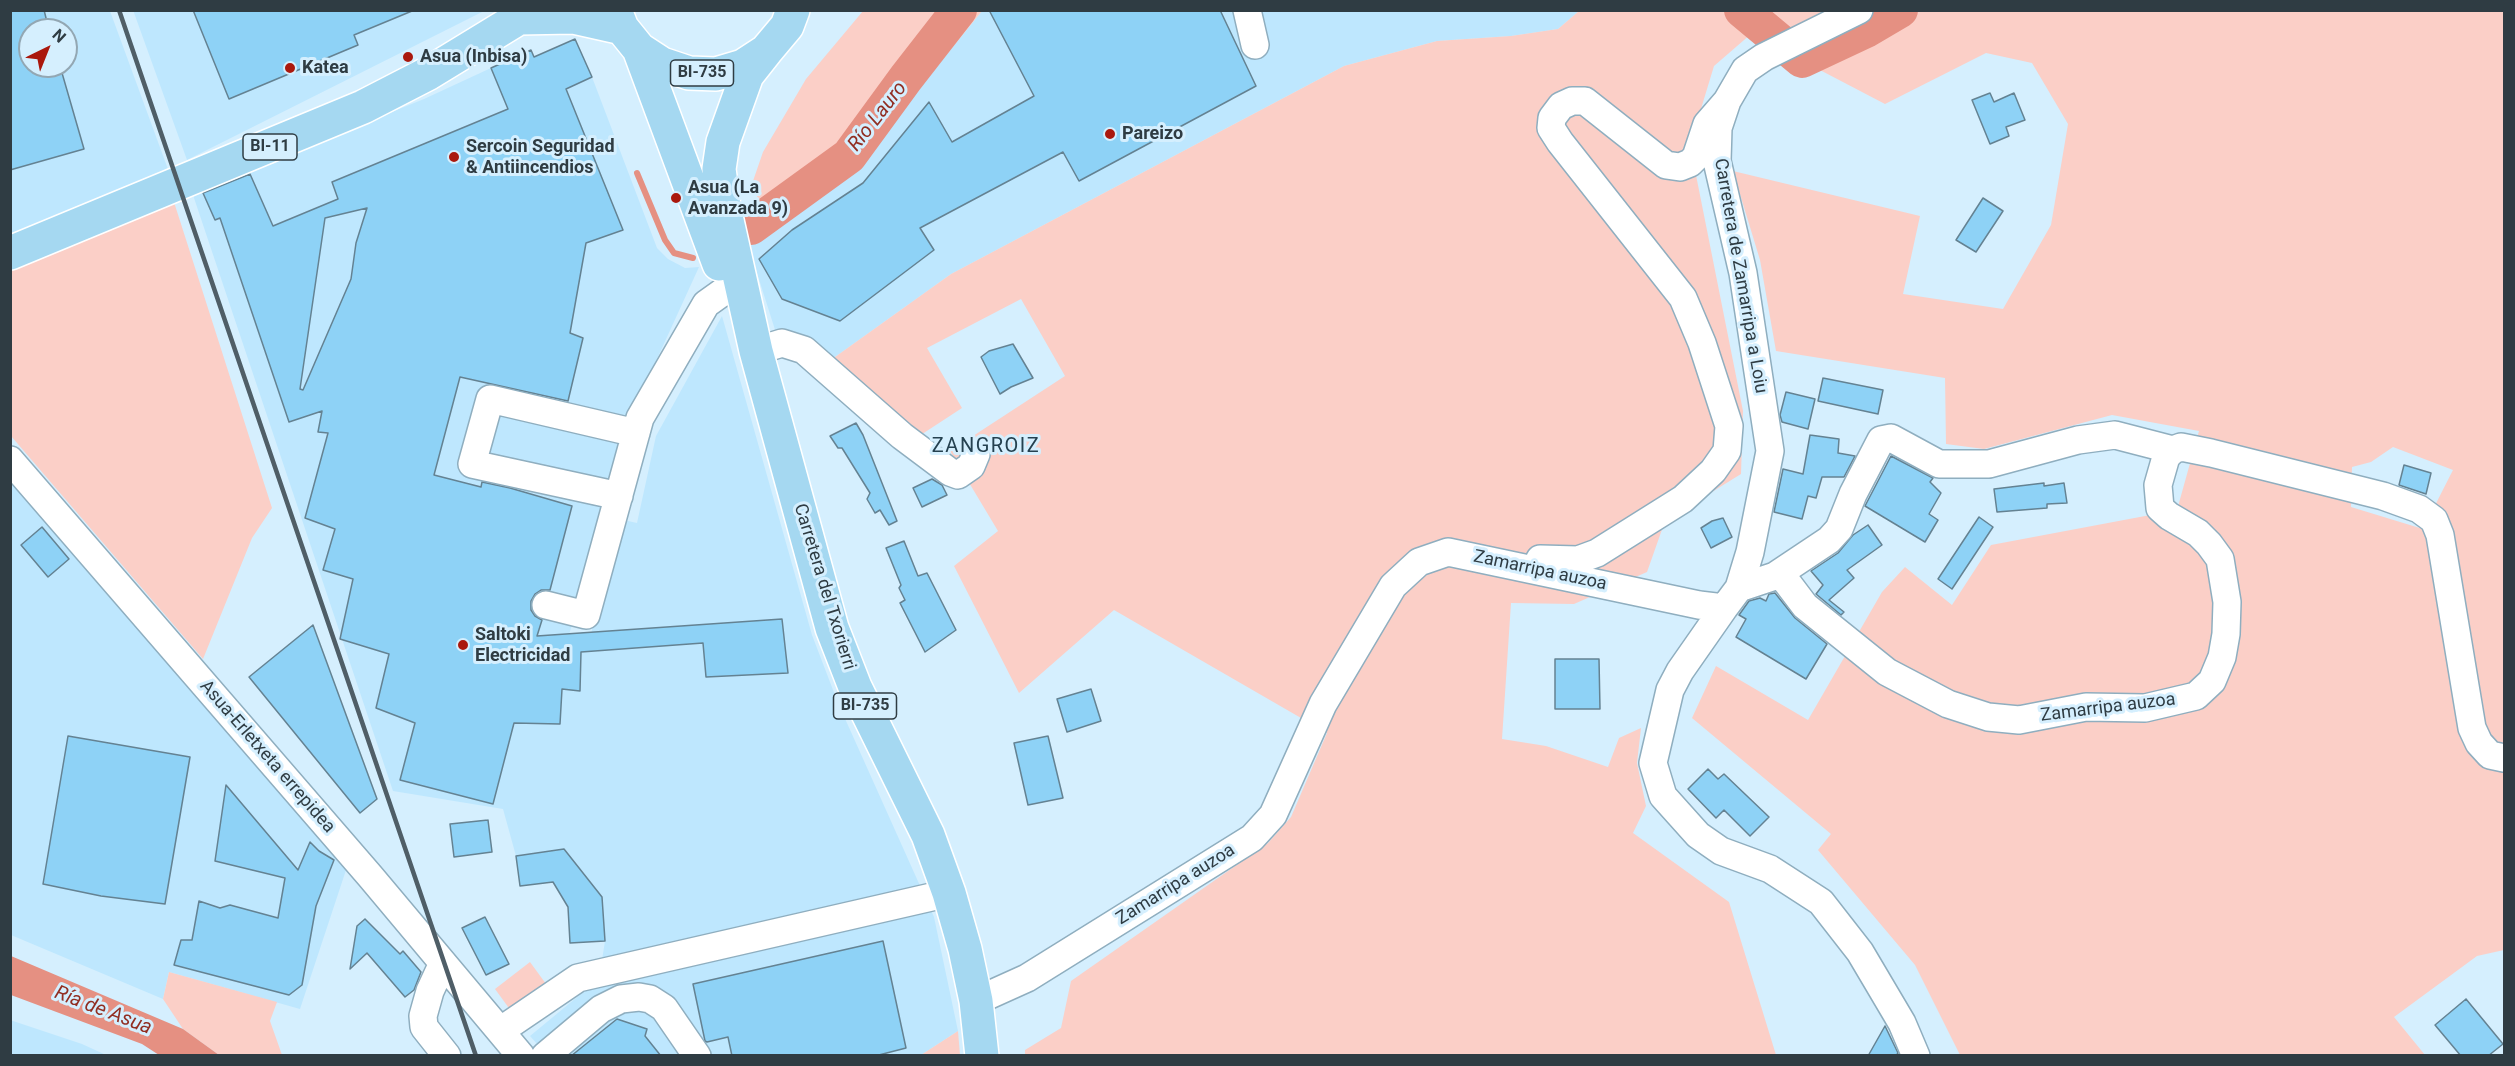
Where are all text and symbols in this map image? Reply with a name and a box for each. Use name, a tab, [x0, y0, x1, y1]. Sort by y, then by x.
north arrow	[18, 18, 78, 78]
text: N	[49, 25, 70, 47]
place label: Asua (Inbisa)	[420, 46, 527, 68]
marker: Asua (Inbisa)	[401, 50, 415, 64]
place label: Katea	[302, 57, 349, 79]
road number: BI-735	[670, 60, 734, 86]
marker: Katea	[283, 61, 297, 75]
water label: Río Lauro	[843, 77, 913, 157]
place label: Pareizo	[1122, 123, 1183, 145]
marker: Pareizo	[1103, 127, 1117, 141]
road number: BI-11	[243, 134, 297, 160]
place label: Sercoin Seguridad & Antiincendios	[466, 136, 615, 178]
marker: Sercoin Seguridad & Antiincendios	[447, 150, 461, 164]
street label: Carretera de Zamarripa a Loiu	[1709, 157, 1771, 395]
place label: Asua (La Avanzada 9)	[688, 177, 788, 219]
marker: Asua (La Avanzada 9)	[669, 191, 683, 205]
district label: ZANGROIZ	[932, 435, 1040, 459]
street label: Carretera del Txorierri	[788, 501, 860, 673]
street label: Zamarripa auzoa	[1471, 546, 1609, 596]
place label: Saltoki Electricidad	[475, 624, 570, 666]
marker: Saltoki Electricidad	[456, 638, 470, 652]
street label: Asua-Erletxeta errepidea	[195, 676, 339, 838]
street label: Zamarripa auzoa	[2039, 689, 2177, 727]
road number: BI-735	[834, 693, 896, 719]
street label: Zamarripa auzoa	[1113, 840, 1239, 930]
water label: Ría de Asua	[51, 981, 155, 1041]

